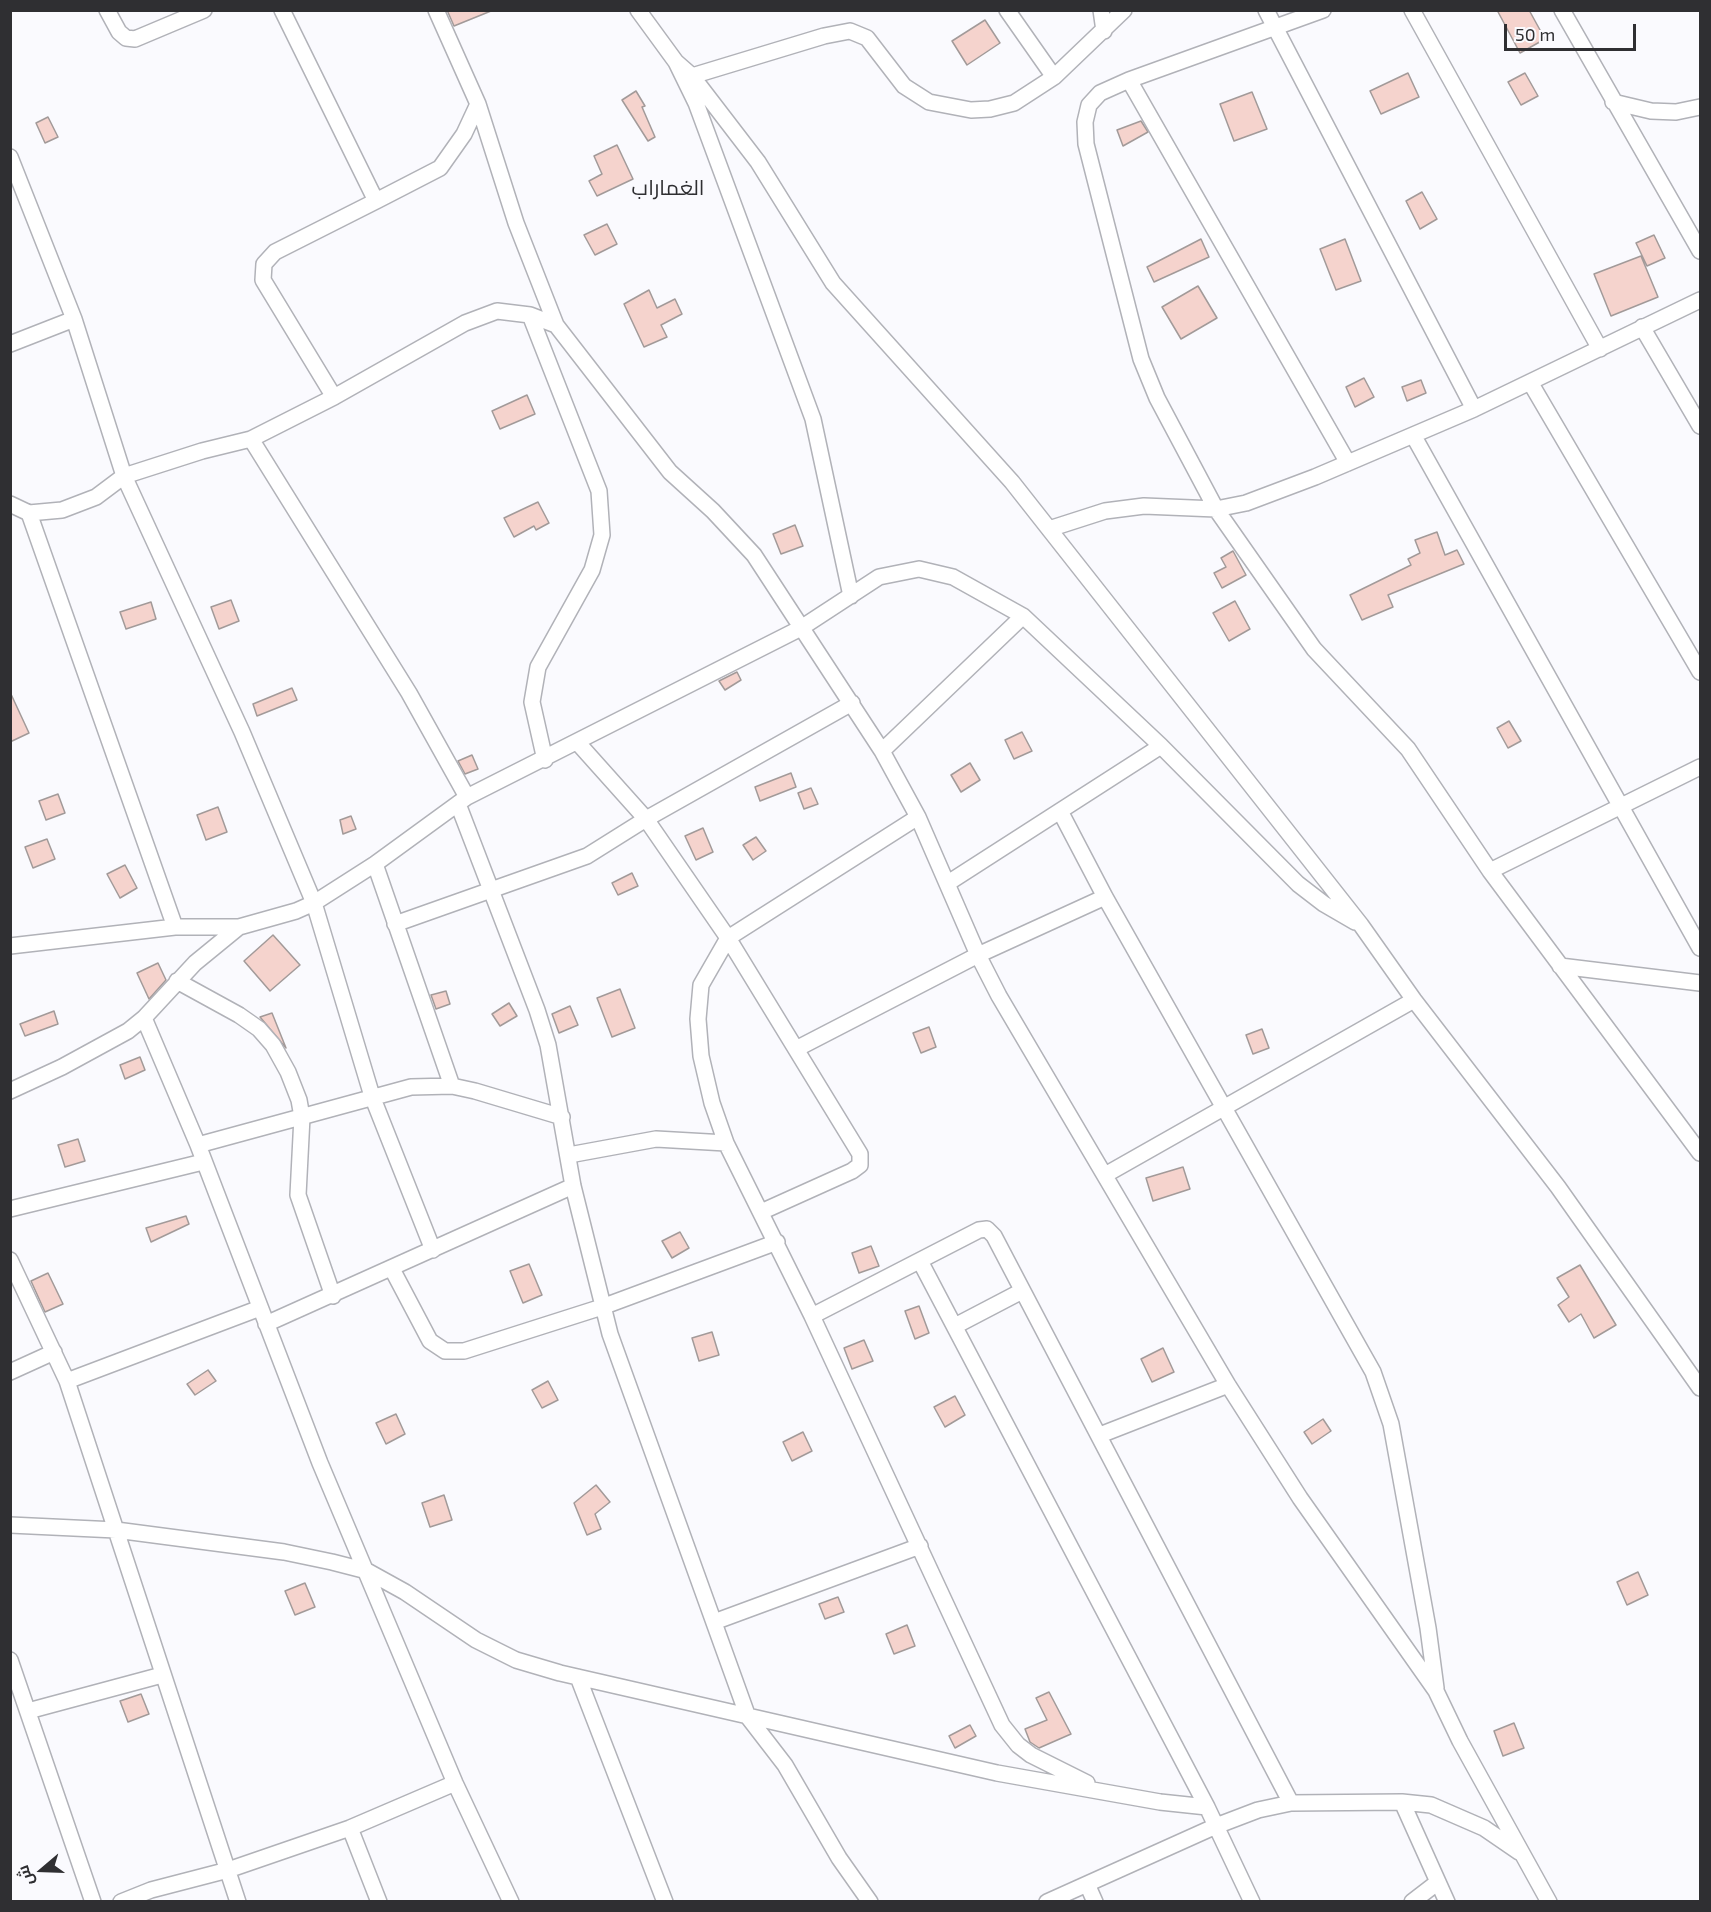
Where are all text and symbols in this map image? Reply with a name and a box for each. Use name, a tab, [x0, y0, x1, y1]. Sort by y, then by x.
scale bar	[1507, 12, 1639, 50]
text: 50 m	[1515, 23, 1555, 45]
district label: الغماراب	[632, 175, 704, 201]
north arrow	[12, 1840, 72, 1900]
text: ش	[12, 1863, 37, 1889]

